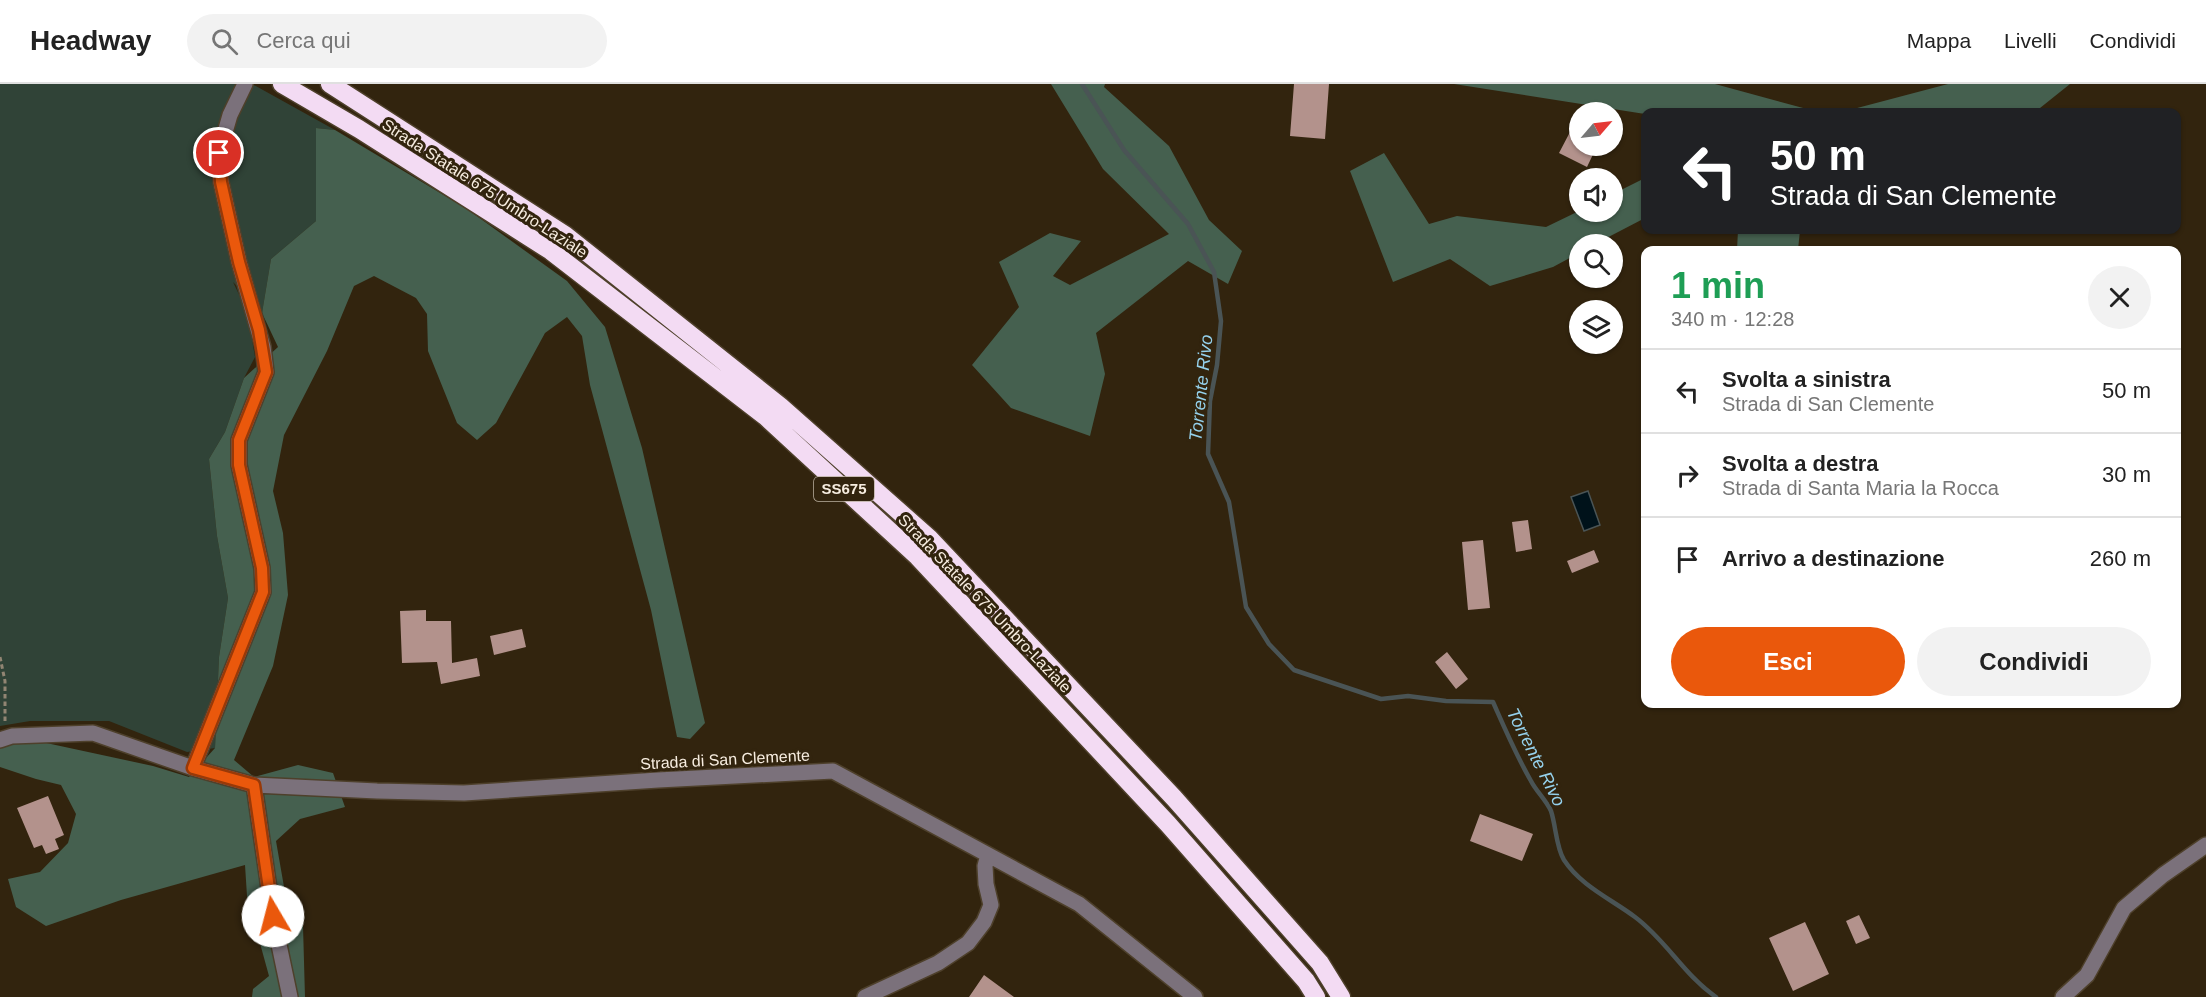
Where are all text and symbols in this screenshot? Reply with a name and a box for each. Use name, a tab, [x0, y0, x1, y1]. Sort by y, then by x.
search box	[187, 14, 607, 68]
text: Headway	[30, 25, 151, 56]
icon: search	[208, 25, 241, 58]
text: Cerca qui	[256, 28, 351, 53]
text: Mappa	[1907, 29, 1971, 52]
text: Livelli	[2004, 29, 2057, 52]
text: Condividi	[2090, 29, 2176, 52]
north arrow	[1569, 102, 1623, 156]
map controls	[1569, 102, 1623, 354]
street label: Strada Statale 675 Umbro-Laziale	[379, 116, 591, 261]
pin	[193, 127, 244, 178]
icon: left	[1671, 132, 1749, 210]
text: 50 m	[1770, 132, 1866, 179]
icon: arrive	[202, 136, 235, 169]
button: sound	[1569, 168, 1623, 222]
text: Strada di San Clemente	[1770, 181, 2057, 211]
button: search	[1569, 234, 1623, 288]
text: 1 min	[1671, 265, 1765, 306]
button: close	[2088, 266, 2151, 329]
button: layers	[1569, 300, 1623, 354]
text: 340 m · 12:28	[1671, 308, 1794, 330]
water label: Torrente Rivo	[1185, 334, 1217, 442]
text: Svolta a sinistra	[1722, 367, 1891, 392]
icon: left	[1671, 375, 1704, 408]
text: 50 m	[2102, 378, 2151, 403]
text: Strada di San Clemente	[1722, 393, 1934, 415]
text: Svolta a destra	[1722, 451, 1879, 476]
icon: right	[1671, 459, 1704, 492]
text: 30 m	[2102, 462, 2151, 487]
road number: SS675	[814, 477, 874, 501]
text: Strada di Santa Maria la Rocca	[1722, 477, 1999, 499]
street label: Strada Statale 675 Umbro-Laziale	[895, 511, 1075, 696]
icon: arrive	[1671, 543, 1704, 576]
text: Arrivo a destinazione	[1722, 546, 1945, 571]
text: 260 m	[2090, 546, 2151, 571]
button: Esci	[1671, 627, 1905, 696]
button: Condividi	[1917, 627, 2151, 696]
water label: Torrente Rivo	[1503, 705, 1569, 809]
street label: Strada di San Clemente	[640, 747, 810, 772]
position arrow	[241, 884, 305, 948]

